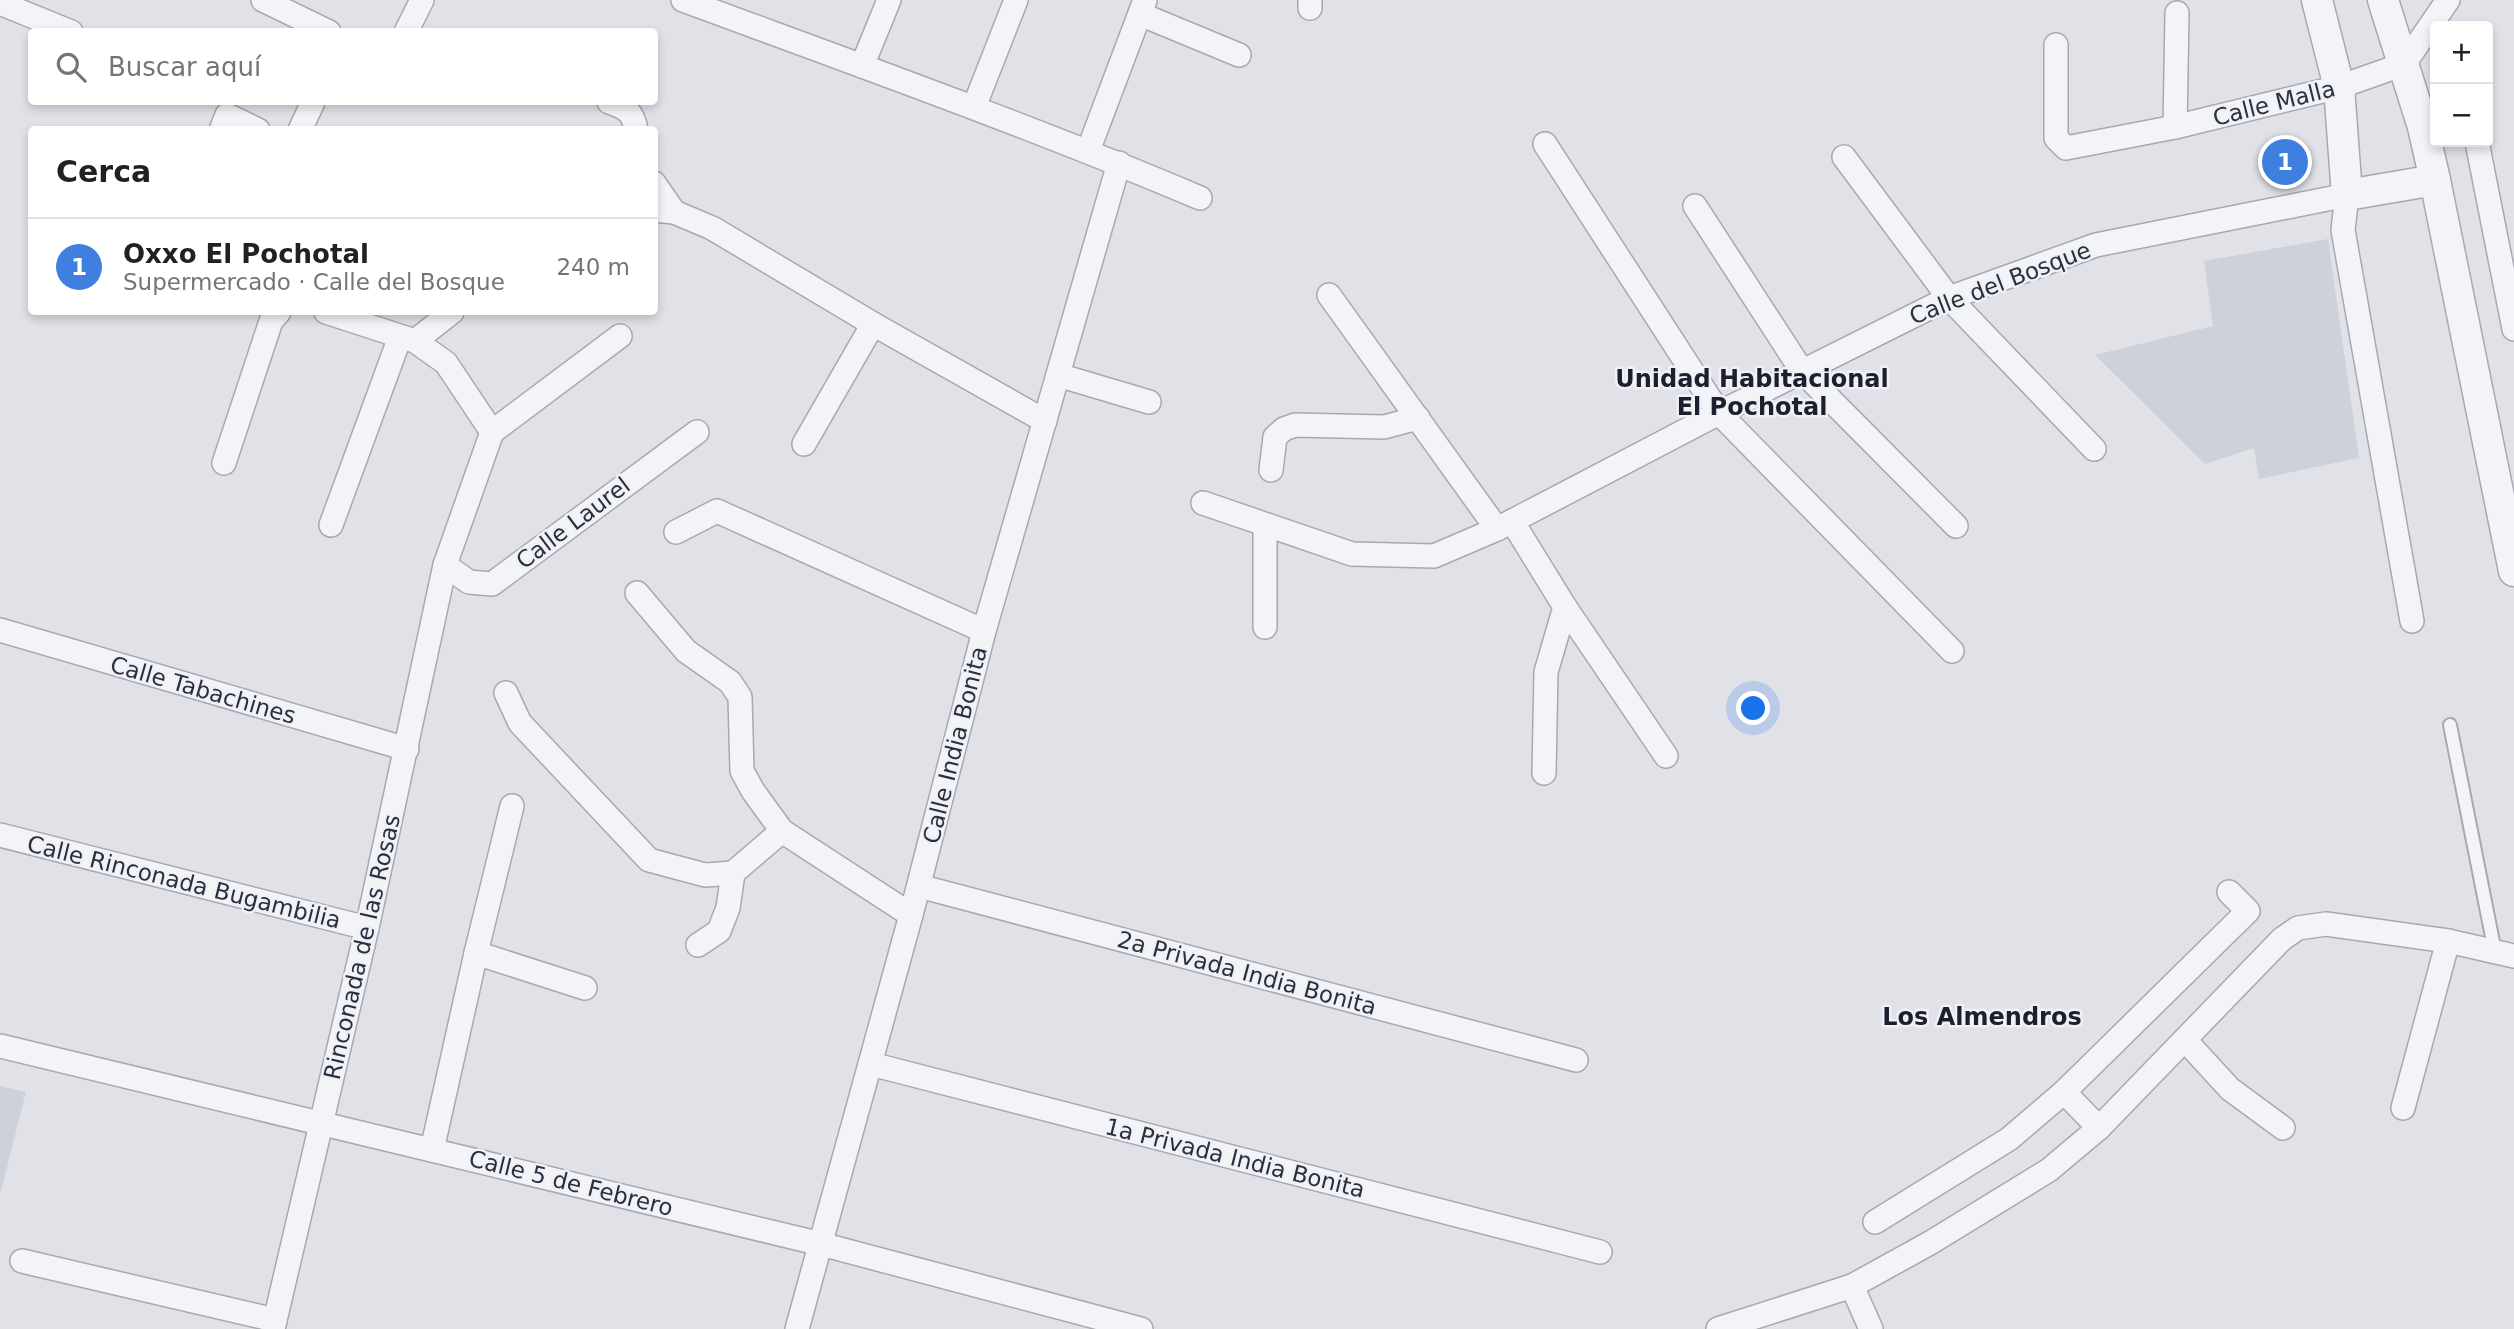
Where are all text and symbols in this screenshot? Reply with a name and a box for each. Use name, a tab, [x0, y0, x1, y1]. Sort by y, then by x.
map controls	[2430, 21, 2493, 147]
button: +	[2430, 21, 2493, 84]
search box	[28, 28, 658, 105]
icon: search	[52, 48, 90, 86]
text: Buscar aquí	[108, 52, 261, 82]
street label: Calle Malla	[2210, 75, 2338, 131]
button: −	[2430, 84, 2493, 147]
pin: 1	[2262, 136, 2308, 188]
text: Cerca	[56, 154, 151, 189]
street label: Calle del Bosque	[1906, 236, 2094, 330]
text: Oxxo El Pochotal	[123, 239, 369, 269]
text: 1	[71, 254, 87, 280]
text: 240 m	[556, 254, 630, 280]
text: Supermercado · Calle del Bosque	[123, 269, 505, 295]
district label: Unidad Habitacional El Pochotal	[1615, 365, 1889, 421]
street label: Calle Laurel	[511, 472, 635, 574]
street label: Calle India Bonita	[918, 644, 992, 846]
street label: Calle Tabachines	[107, 651, 299, 729]
your location	[1736, 691, 1770, 725]
street label: Rinconada de las Rosas	[319, 812, 405, 1082]
street label: Calle Rinconada Bugambilia	[25, 830, 343, 934]
street label: 2a Privada India Bonita	[1115, 926, 1379, 1020]
district label: Los Almendros	[1882, 1003, 2082, 1031]
street label: 1a Privada India Bonita	[1102, 1113, 1368, 1203]
street label: Calle 5 de Febrero	[466, 1145, 676, 1221]

